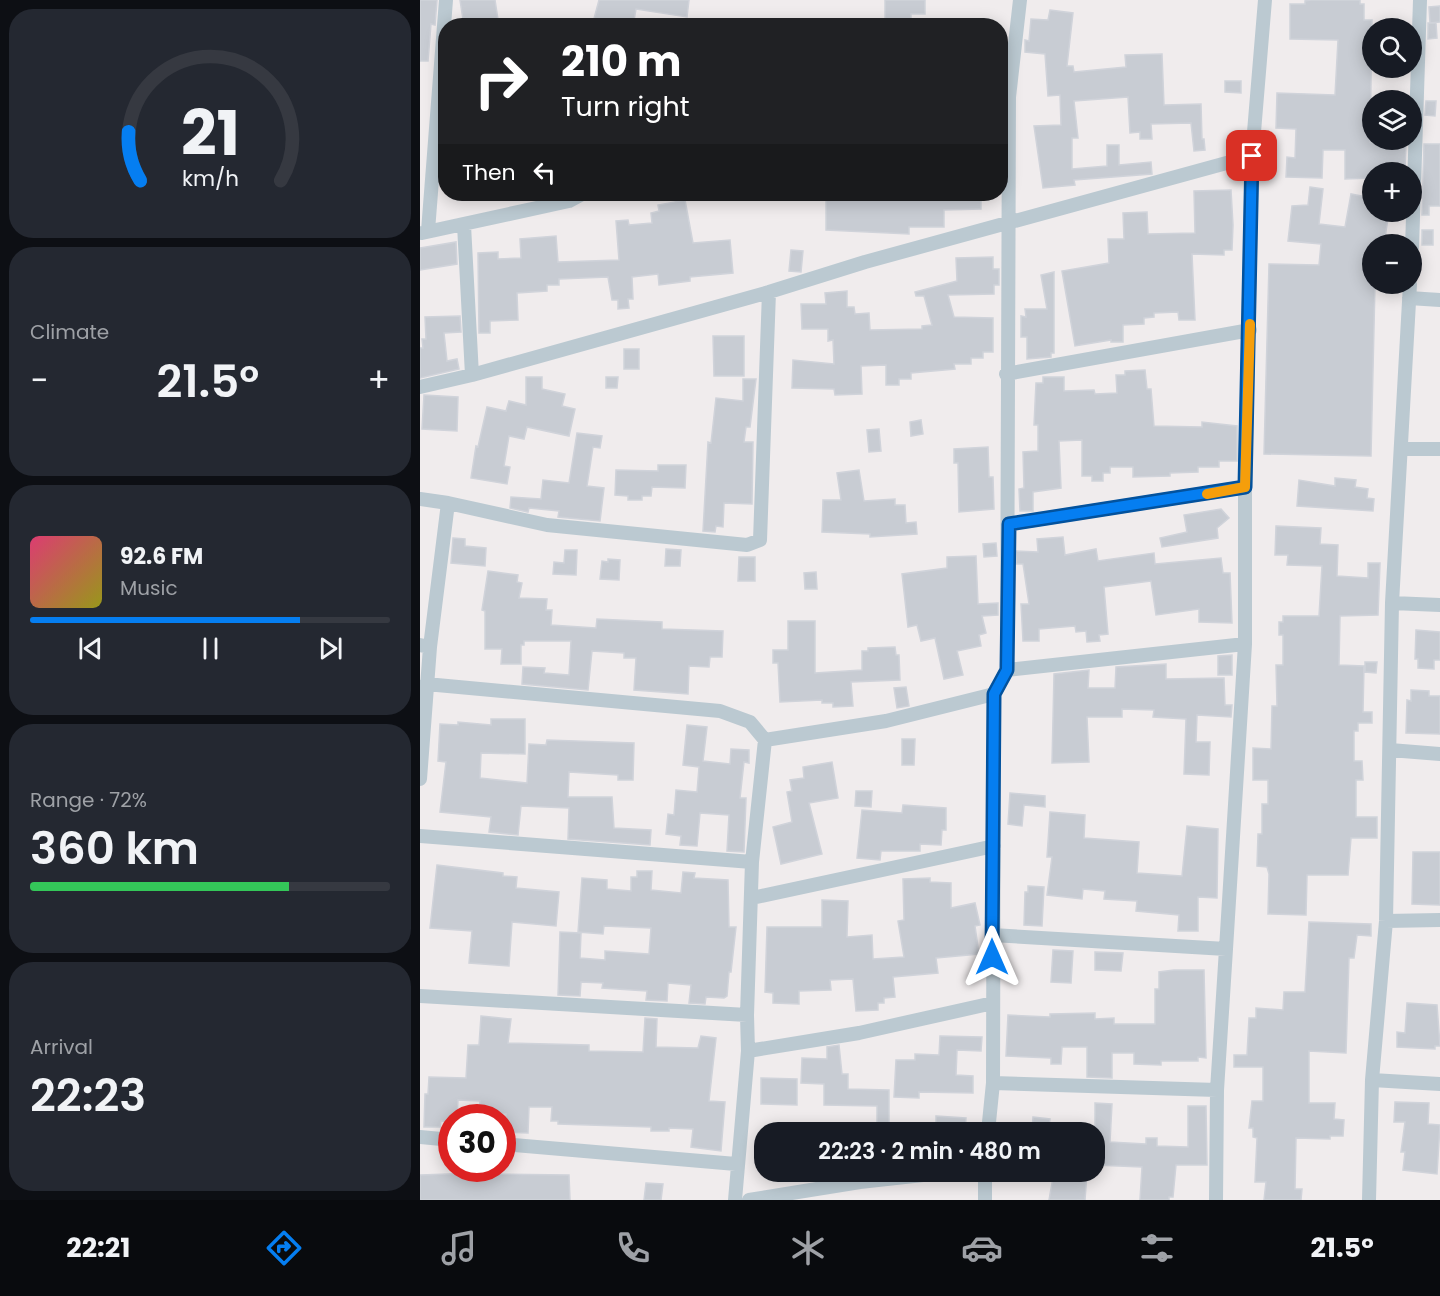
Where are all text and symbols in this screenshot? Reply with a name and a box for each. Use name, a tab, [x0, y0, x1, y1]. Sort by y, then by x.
map controls	[1362, 18, 1422, 294]
button: search	[1362, 18, 1422, 78]
text: 210 m	[561, 32, 682, 91]
icon: right	[462, 42, 540, 120]
text: Turn right	[561, 88, 690, 125]
text: 21	[180, 89, 240, 177]
button: layers	[1362, 90, 1422, 150]
pin	[1226, 130, 1277, 181]
icon: arrive	[1235, 139, 1268, 172]
icon: left	[528, 156, 561, 189]
text: Then	[462, 157, 516, 188]
button: +	[1362, 162, 1422, 222]
text: km/h	[181, 163, 239, 194]
button: −	[1362, 234, 1422, 294]
text: Climate	[30, 318, 109, 346]
text: 21.5°	[156, 350, 259, 413]
text: −	[30, 357, 48, 404]
text: +	[367, 357, 390, 404]
text: 92.6 FM	[120, 541, 203, 572]
text: Music	[120, 574, 178, 602]
icon: previous	[74, 632, 107, 665]
icon: pause	[194, 632, 227, 665]
icon: next	[314, 632, 347, 665]
text: Range · 72%	[30, 786, 147, 814]
text: 360 km	[30, 817, 199, 880]
position arrow	[960, 925, 1024, 989]
text: Arrival	[30, 1033, 93, 1061]
text: 22:23	[30, 1064, 146, 1127]
speed limit sign: 30	[438, 1104, 516, 1182]
text: 22:23 · 2 min · 480 m	[818, 1136, 1041, 1167]
icon: directions	[263, 1227, 305, 1269]
icon: music	[438, 1227, 480, 1269]
icon: phone	[612, 1227, 654, 1269]
icon: climate	[787, 1227, 829, 1269]
icon: car	[961, 1227, 1003, 1269]
icon: filters	[1136, 1227, 1178, 1269]
text: 22:21	[66, 1229, 130, 1266]
text: 21.5°	[1310, 1229, 1374, 1266]

